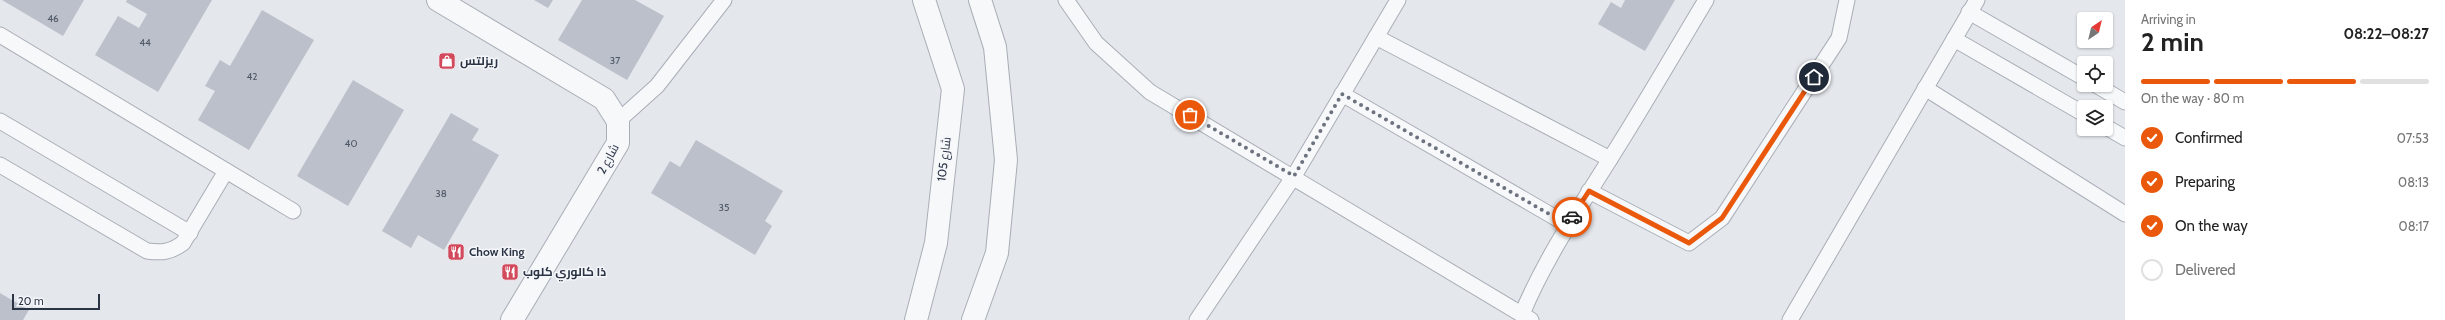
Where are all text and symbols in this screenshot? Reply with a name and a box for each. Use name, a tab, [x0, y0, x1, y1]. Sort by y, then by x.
text: Arriving in	[2141, 11, 2196, 27]
house number: 46	[47, 12, 59, 25]
north arrow	[2077, 12, 2113, 48]
map controls	[2077, 12, 2113, 136]
text: 08:22–08:27	[2343, 25, 2429, 43]
text: 2 min	[2141, 26, 2204, 58]
house number: 44	[139, 36, 151, 49]
shop icon: ريزلتس	[437, 51, 457, 71]
place label: ريزلتس	[460, 53, 498, 69]
house number: 37	[610, 54, 620, 67]
button: locate	[2077, 56, 2113, 92]
pin	[1797, 60, 1831, 94]
icon: home	[1803, 66, 1825, 88]
house number: 42	[246, 70, 258, 83]
text: On the way · 80 m	[2141, 90, 2244, 106]
pin	[1173, 98, 1207, 132]
button: layers	[2077, 100, 2113, 136]
icon: bag	[1179, 104, 1201, 126]
icon: check	[2141, 127, 2163, 149]
text: Confirmed	[2175, 129, 2243, 147]
text: 07:53	[2397, 130, 2429, 146]
street label: شارع 105	[933, 136, 955, 182]
house number: 40	[345, 137, 357, 150]
street label: شارع 2	[593, 141, 623, 177]
icon: check	[2141, 171, 2163, 193]
text: Preparing	[2175, 173, 2235, 191]
text: 08:13	[2398, 174, 2429, 190]
house number: 38	[435, 187, 447, 200]
courier	[1552, 197, 1592, 237]
house number: 35	[719, 201, 729, 214]
icon: car	[1561, 206, 1583, 228]
icon: check	[2141, 215, 2163, 237]
text: On the way	[2175, 217, 2248, 235]
text: 08:17	[2399, 218, 2429, 234]
restaurant icon: Chow King	[446, 242, 466, 262]
place label: Chow King	[469, 244, 524, 259]
text: Delivered	[2175, 261, 2236, 279]
restaurant icon: ذا كالوري كلوب	[500, 262, 520, 282]
place label: ذا كالوري كلوب	[523, 264, 606, 282]
scale bar	[12, 292, 100, 311]
text: 20 m	[18, 294, 44, 308]

